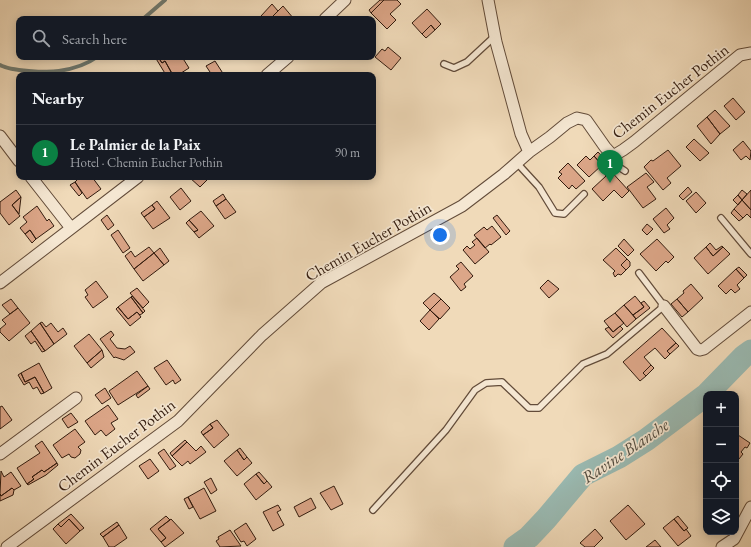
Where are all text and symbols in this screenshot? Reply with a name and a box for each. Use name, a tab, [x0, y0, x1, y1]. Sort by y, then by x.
search box	[16, 16, 376, 60]
icon: search	[30, 27, 52, 49]
text: Search here	[62, 29, 127, 48]
street label: Chemin Eucher Pothin	[608, 39, 733, 144]
text: Nearby	[32, 87, 84, 109]
text: Le Palmier de la Paix	[70, 135, 201, 154]
text: 1	[42, 144, 48, 161]
text: 90 m	[335, 144, 360, 161]
pin: 1	[597, 150, 623, 183]
text: Hotel · Chemin Eucher Pothin	[70, 154, 223, 171]
street label: Chemin Eucher Pothin	[301, 196, 436, 286]
your location	[430, 225, 450, 245]
map controls	[703, 391, 739, 535]
button: +	[703, 391, 739, 427]
street label: Chemin Eucher Pothin	[53, 394, 180, 497]
water label: Ravine Blanche	[577, 414, 673, 488]
button: −	[703, 427, 739, 463]
button: locate	[703, 463, 739, 499]
button: layers	[703, 499, 739, 535]

